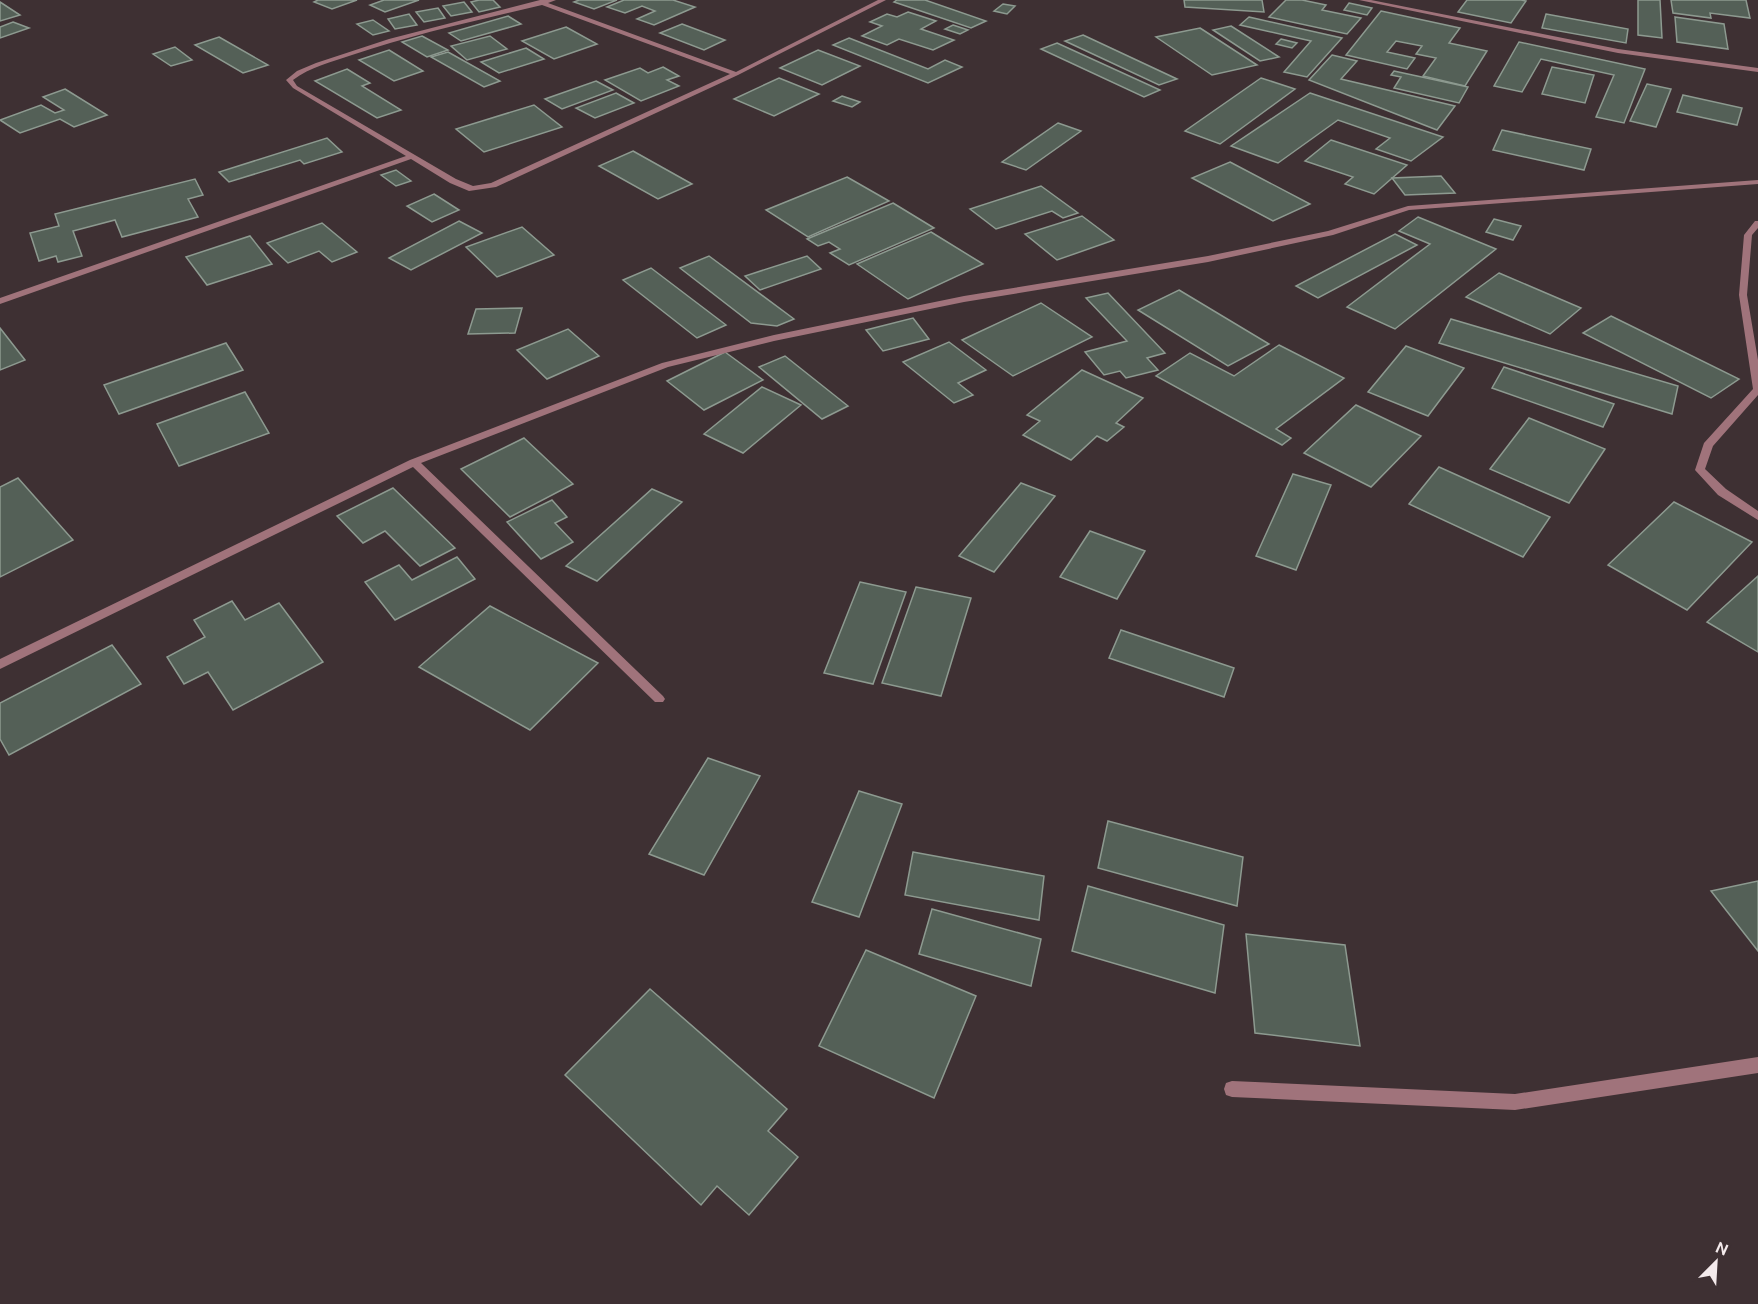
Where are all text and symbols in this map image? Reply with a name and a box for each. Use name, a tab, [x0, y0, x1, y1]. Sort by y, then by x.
north arrow	[1686, 1232, 1746, 1292]
text: N	[1713, 1238, 1731, 1259]

